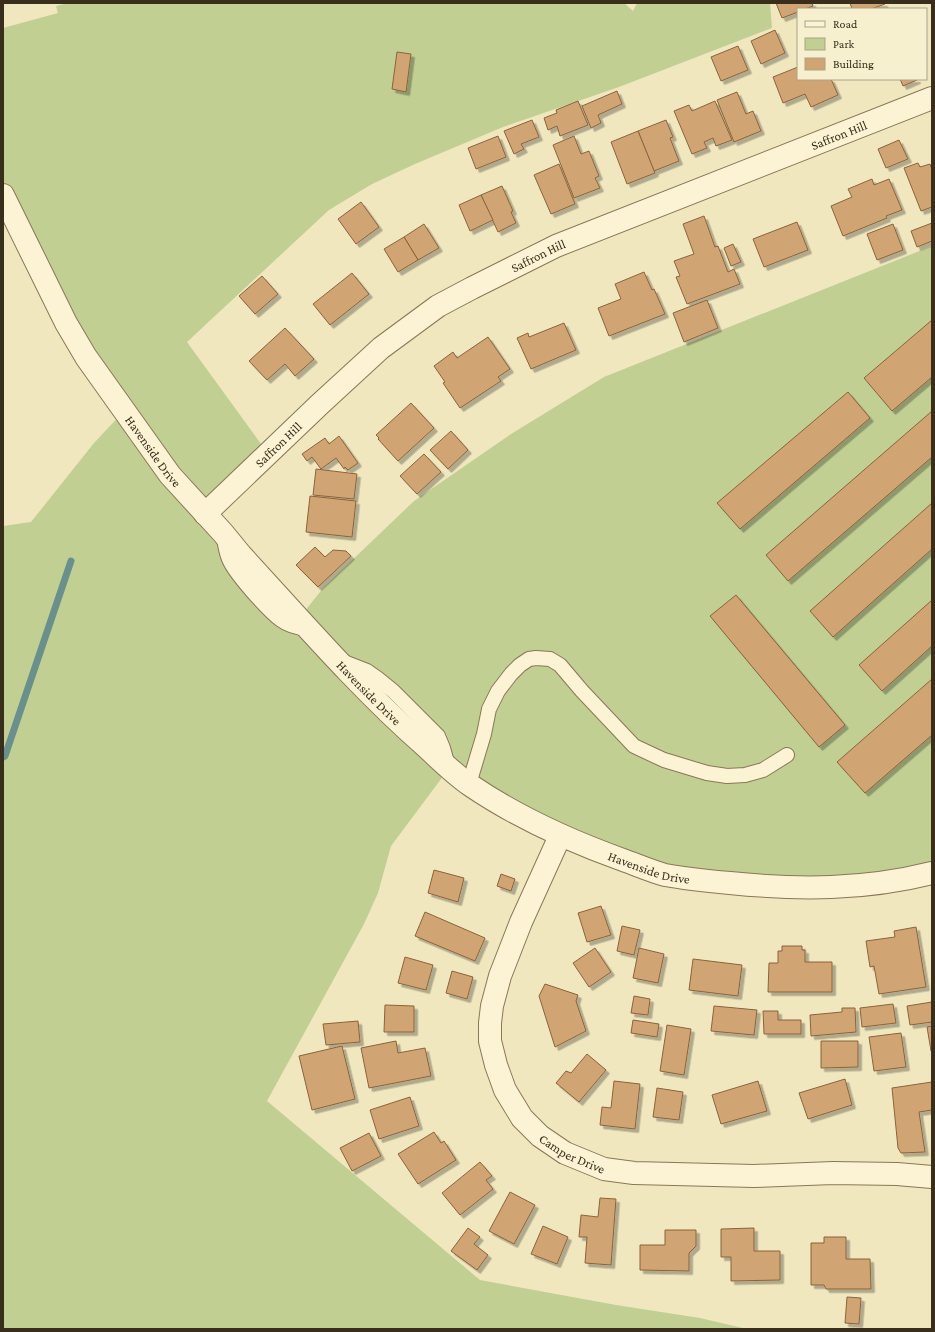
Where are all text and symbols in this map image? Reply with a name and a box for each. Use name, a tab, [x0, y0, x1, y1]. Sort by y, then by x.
legend	[797, 8, 927, 80]
text: Road	[833, 17, 858, 31]
text: Park	[833, 37, 855, 51]
text: Building	[833, 57, 874, 71]
street label: Saffron Hill	[809, 117, 870, 153]
street label: Saffron Hill	[509, 236, 568, 275]
street label: Havenside Drive	[122, 413, 184, 491]
street label: Saffron Hill	[252, 418, 305, 470]
street label: Havenside Drive	[334, 658, 404, 729]
street label: Havenside Drive	[606, 848, 691, 887]
street label: Camper Drive	[536, 1131, 607, 1177]

